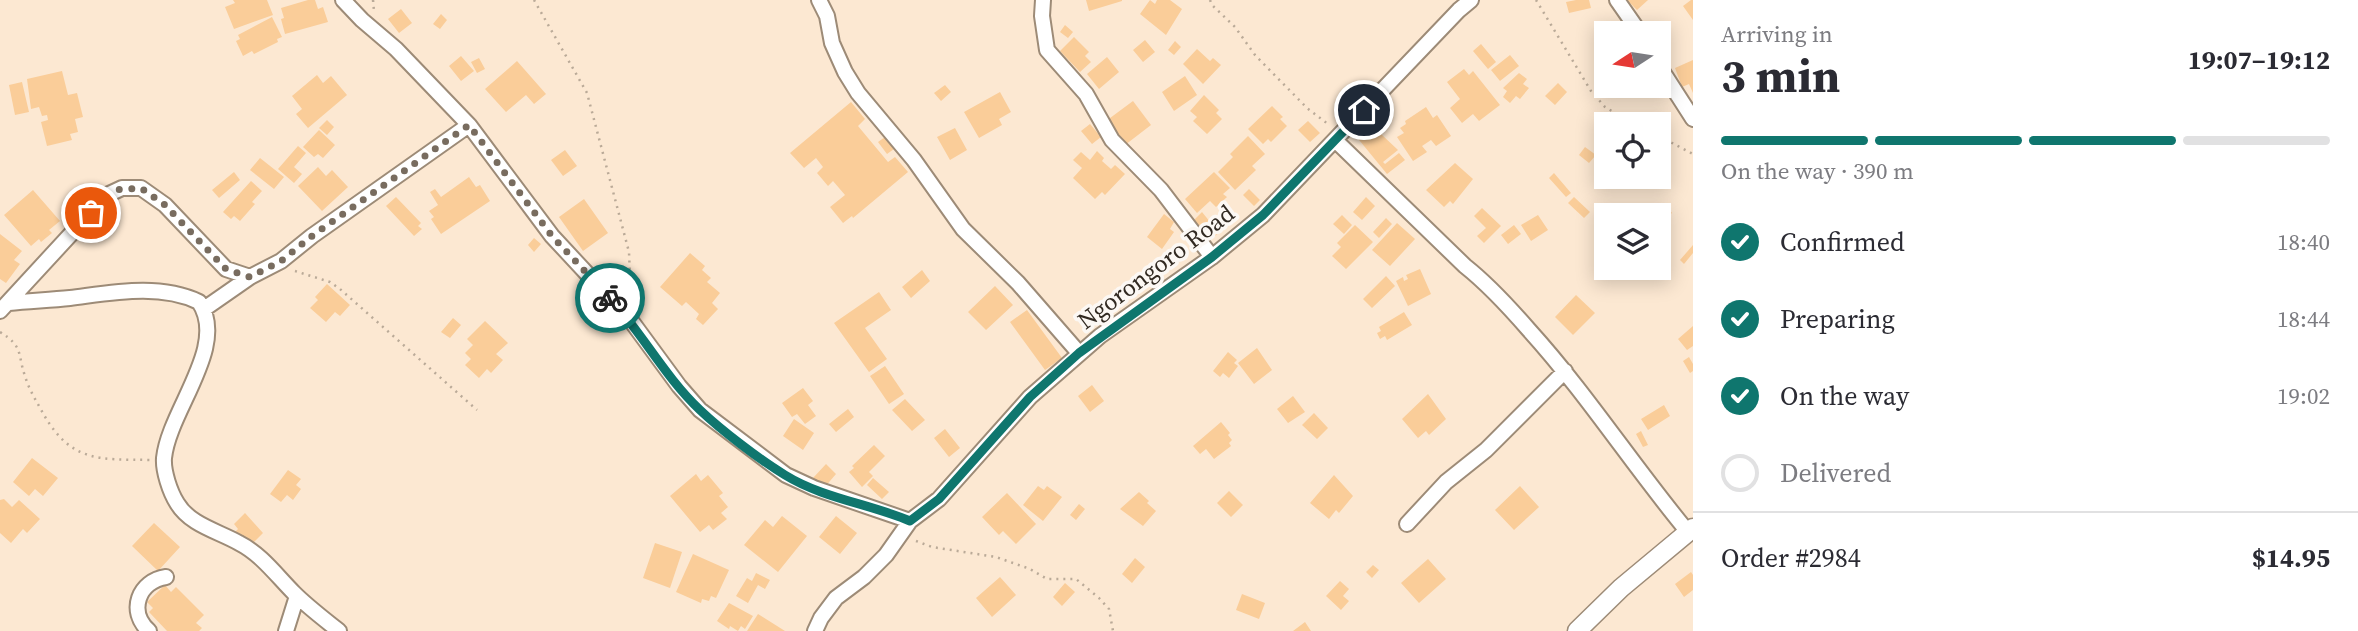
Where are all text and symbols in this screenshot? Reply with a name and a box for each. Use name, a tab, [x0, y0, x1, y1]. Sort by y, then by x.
text: Arriving in	[1721, 18, 1833, 50]
north arrow	[1594, 21, 1671, 98]
map controls	[1594, 21, 1671, 280]
text: 19:07–19:12	[2188, 42, 2330, 78]
text: 3 min	[1721, 44, 1840, 107]
pin	[1334, 80, 1394, 140]
icon: home	[1345, 91, 1383, 129]
button: locate	[1594, 112, 1671, 189]
text: On the way · 390 m	[1721, 155, 1914, 187]
pin	[61, 183, 121, 243]
icon: bag	[72, 194, 110, 232]
street label: Ngorongoro Road	[1070, 196, 1241, 337]
button: layers	[1594, 203, 1671, 280]
icon: check	[1721, 223, 1759, 261]
text: Confirmed	[1780, 224, 1905, 260]
text: 18:40	[2277, 226, 2330, 258]
courier	[575, 263, 645, 333]
icon: bike	[591, 279, 629, 317]
icon: check	[1721, 300, 1759, 338]
text: Preparing	[1780, 301, 1895, 337]
text: 18:44	[2277, 303, 2330, 335]
icon: check	[1721, 377, 1759, 415]
text: On the way	[1780, 378, 1909, 414]
text: 19:02	[2277, 380, 2330, 412]
text: Delivered	[1780, 455, 1891, 491]
text: Order #2984	[1721, 540, 1861, 576]
text: $14.95	[2252, 540, 2330, 576]

